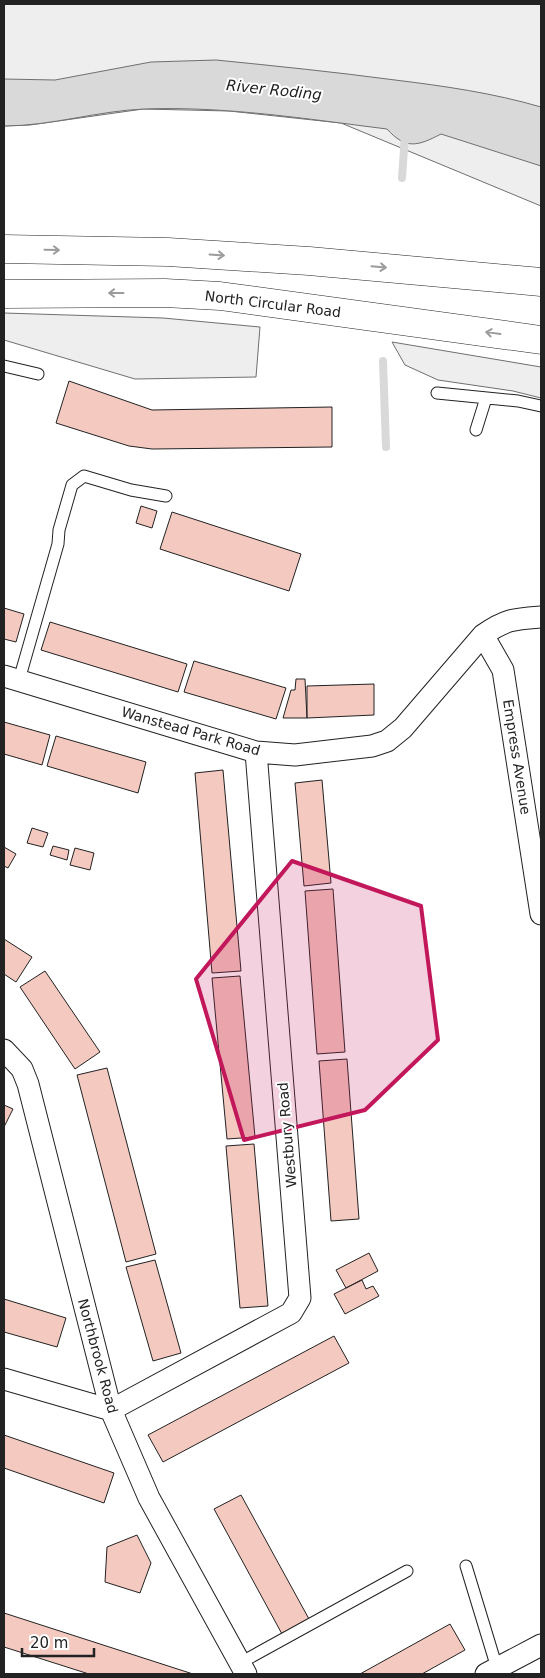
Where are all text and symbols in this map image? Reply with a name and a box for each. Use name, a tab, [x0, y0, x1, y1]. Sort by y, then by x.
water label: River Roding	[225, 76, 323, 104]
one-way arrow	[44, 245, 60, 255]
one-way arrow	[209, 250, 225, 260]
one-way arrow	[371, 262, 387, 272]
street label: North Circular Road	[204, 288, 342, 320]
one-way arrow	[109, 289, 125, 298]
one-way arrow	[485, 328, 501, 338]
street label: Empress Avenue	[500, 698, 534, 816]
street label: Wanstead Park Road	[120, 704, 262, 758]
street label: Westbury Road	[274, 1082, 300, 1188]
street label: Northbrook Road	[75, 1297, 121, 1415]
scale bar	[22, 1626, 95, 1658]
text: 20 m	[30, 1634, 68, 1652]

